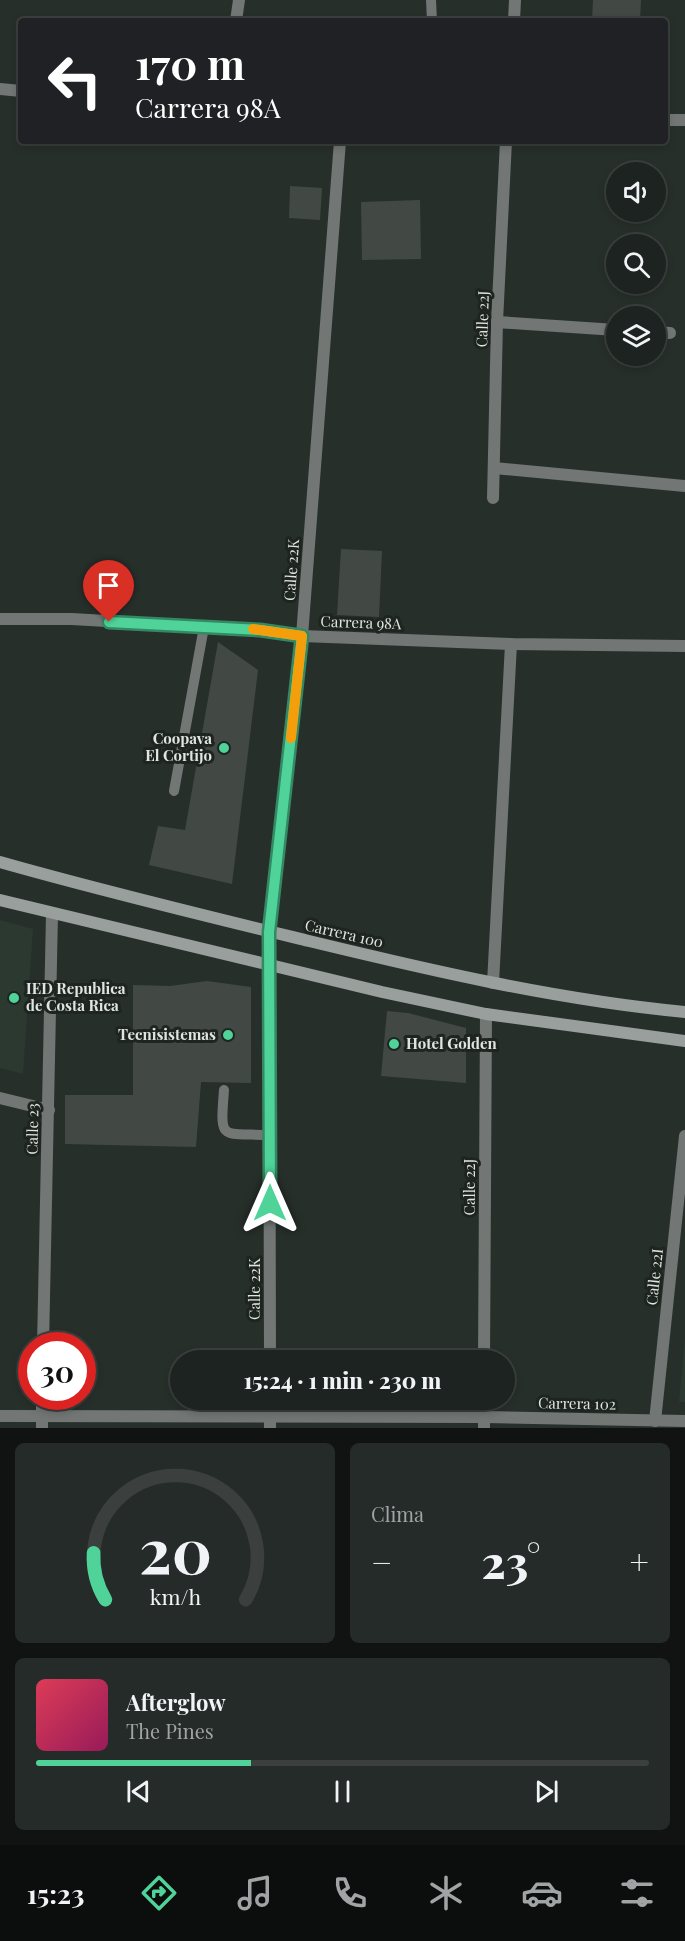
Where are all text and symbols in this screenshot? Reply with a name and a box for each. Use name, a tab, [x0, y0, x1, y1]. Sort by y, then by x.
text: 170 m	[135, 35, 245, 91]
icon: left	[36, 42, 114, 120]
text: Carrera 98A	[135, 89, 281, 125]
map controls	[606, 162, 666, 366]
button: sound	[606, 162, 666, 222]
button: search	[606, 234, 666, 294]
street label: Calle 22J	[471, 290, 493, 348]
button: layers	[606, 306, 666, 366]
street label: Calle 22K	[279, 538, 303, 601]
pin	[83, 560, 134, 622]
icon: arrive	[92, 569, 125, 602]
street label: Carrera 98A	[320, 611, 402, 633]
place label: Coopava El Cortijo	[145, 728, 212, 765]
marker: Coopava El Cortijo	[217, 741, 231, 755]
street label: Carrera 100	[303, 914, 385, 952]
place label: IED Republica de Costa Rica	[26, 978, 126, 1015]
marker: IED Republica de Costa Rica	[7, 991, 21, 1005]
place label: Tecnisistemas	[118, 1024, 216, 1044]
marker: Tecnisistemas	[221, 1028, 235, 1042]
place label: Hotel Golden	[406, 1033, 497, 1053]
marker: Hotel Golden	[387, 1037, 401, 1051]
street label: Calle 23	[22, 1103, 42, 1155]
street label: Calle 22J	[459, 1158, 479, 1215]
position arrow	[238, 1171, 302, 1235]
street label: Calle 22I	[641, 1247, 667, 1306]
street label: Calle 22K	[244, 1258, 264, 1320]
speed limit sign: 30	[18, 1332, 96, 1410]
text: 15:24 · 1 min · 230 m	[244, 1365, 441, 1395]
street label: Carrera 102	[538, 1392, 616, 1414]
text: Clima	[371, 1500, 424, 1527]
text: 20	[139, 1506, 211, 1590]
text: 23°	[481, 1530, 540, 1590]
text: −	[371, 1539, 392, 1583]
text: +	[630, 1539, 649, 1583]
text: km/h	[149, 1582, 201, 1610]
text: Afterglow	[126, 1687, 226, 1717]
text: The Pines	[126, 1717, 214, 1744]
icon: previous	[122, 1775, 155, 1808]
icon: pause	[326, 1775, 359, 1808]
icon: next	[530, 1775, 563, 1808]
icon: directions	[138, 1872, 180, 1914]
icon: music	[234, 1872, 276, 1914]
icon: phone	[329, 1872, 371, 1914]
icon: climate	[425, 1872, 467, 1914]
icon: car	[521, 1872, 563, 1914]
icon: filters	[616, 1872, 658, 1914]
text: 15:23	[27, 1875, 84, 1911]

